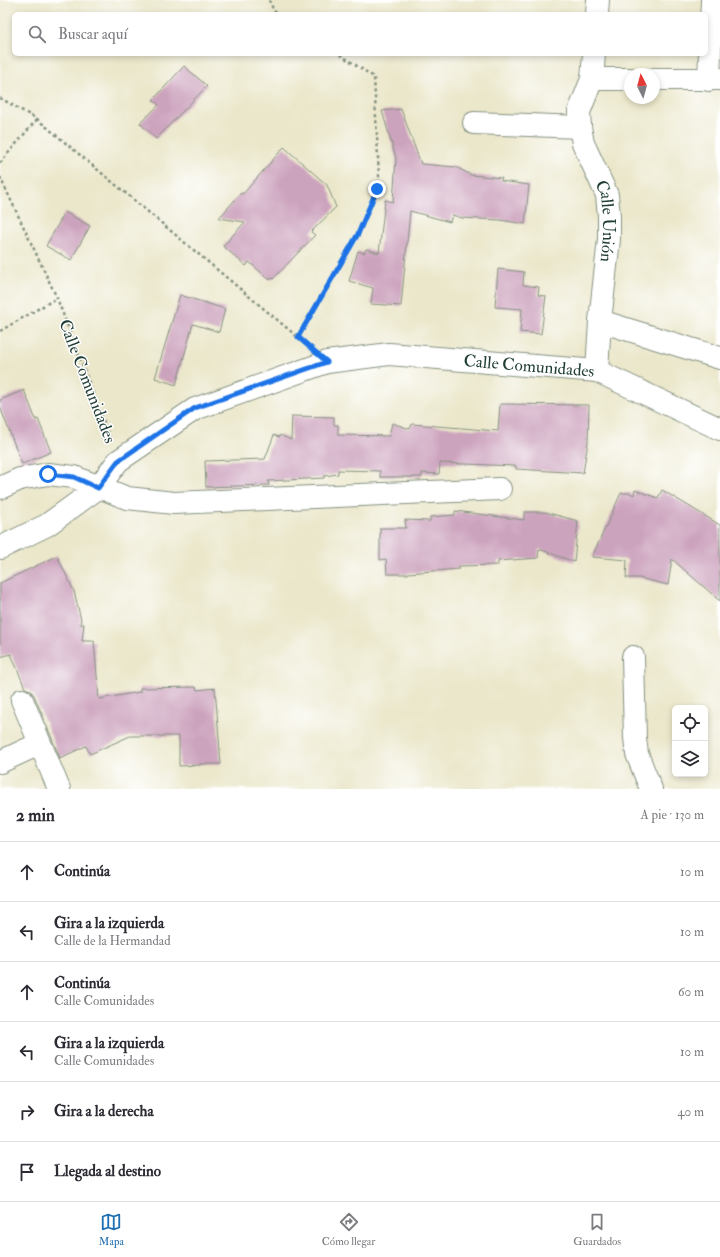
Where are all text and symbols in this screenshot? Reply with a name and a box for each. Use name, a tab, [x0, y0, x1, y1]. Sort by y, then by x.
search box	[12, 12, 708, 56]
icon: search	[26, 23, 48, 45]
text: Buscar aquí	[58, 25, 127, 44]
north arrow	[624, 68, 660, 104]
street label: Calle Unión	[591, 177, 619, 263]
route end	[368, 180, 386, 198]
street label: Calle Comunidades	[54, 316, 121, 446]
street label: Calle Comunidades	[463, 350, 595, 382]
route start	[39, 465, 57, 483]
map controls	[672, 705, 708, 777]
button: locate	[672, 705, 708, 741]
button: layers	[672, 741, 708, 777]
text: 2 min	[16, 805, 55, 826]
text: A pie · 130 m	[641, 807, 704, 823]
icon: ahead	[16, 861, 38, 883]
text: Continúa	[54, 862, 110, 881]
text: 10 m	[680, 864, 704, 880]
text: Gira a la izquierda	[54, 914, 164, 933]
icon: left	[16, 921, 38, 943]
text: 10 m	[680, 924, 704, 940]
text: Calle de la Hermandad	[54, 933, 171, 949]
text: Continúa	[54, 974, 110, 993]
icon: ahead	[16, 981, 38, 1003]
text: 60 m	[678, 984, 704, 1000]
text: Calle Comunidades	[54, 993, 154, 1009]
text: Gira a la izquierda	[54, 1034, 164, 1053]
icon: left	[16, 1041, 38, 1063]
text: 10 m	[680, 1044, 704, 1060]
text: Calle Comunidades	[54, 1053, 154, 1069]
icon: right	[16, 1101, 38, 1123]
text: Gira a la derecha	[54, 1102, 154, 1121]
text: 40 m	[678, 1104, 704, 1120]
icon: arrive	[16, 1161, 38, 1183]
text: Llegada al destino	[54, 1162, 161, 1181]
tab: Mapa	[99, 1211, 124, 1248]
tab: Cómo llegar	[322, 1211, 375, 1248]
tab: Guardados	[573, 1211, 621, 1248]

